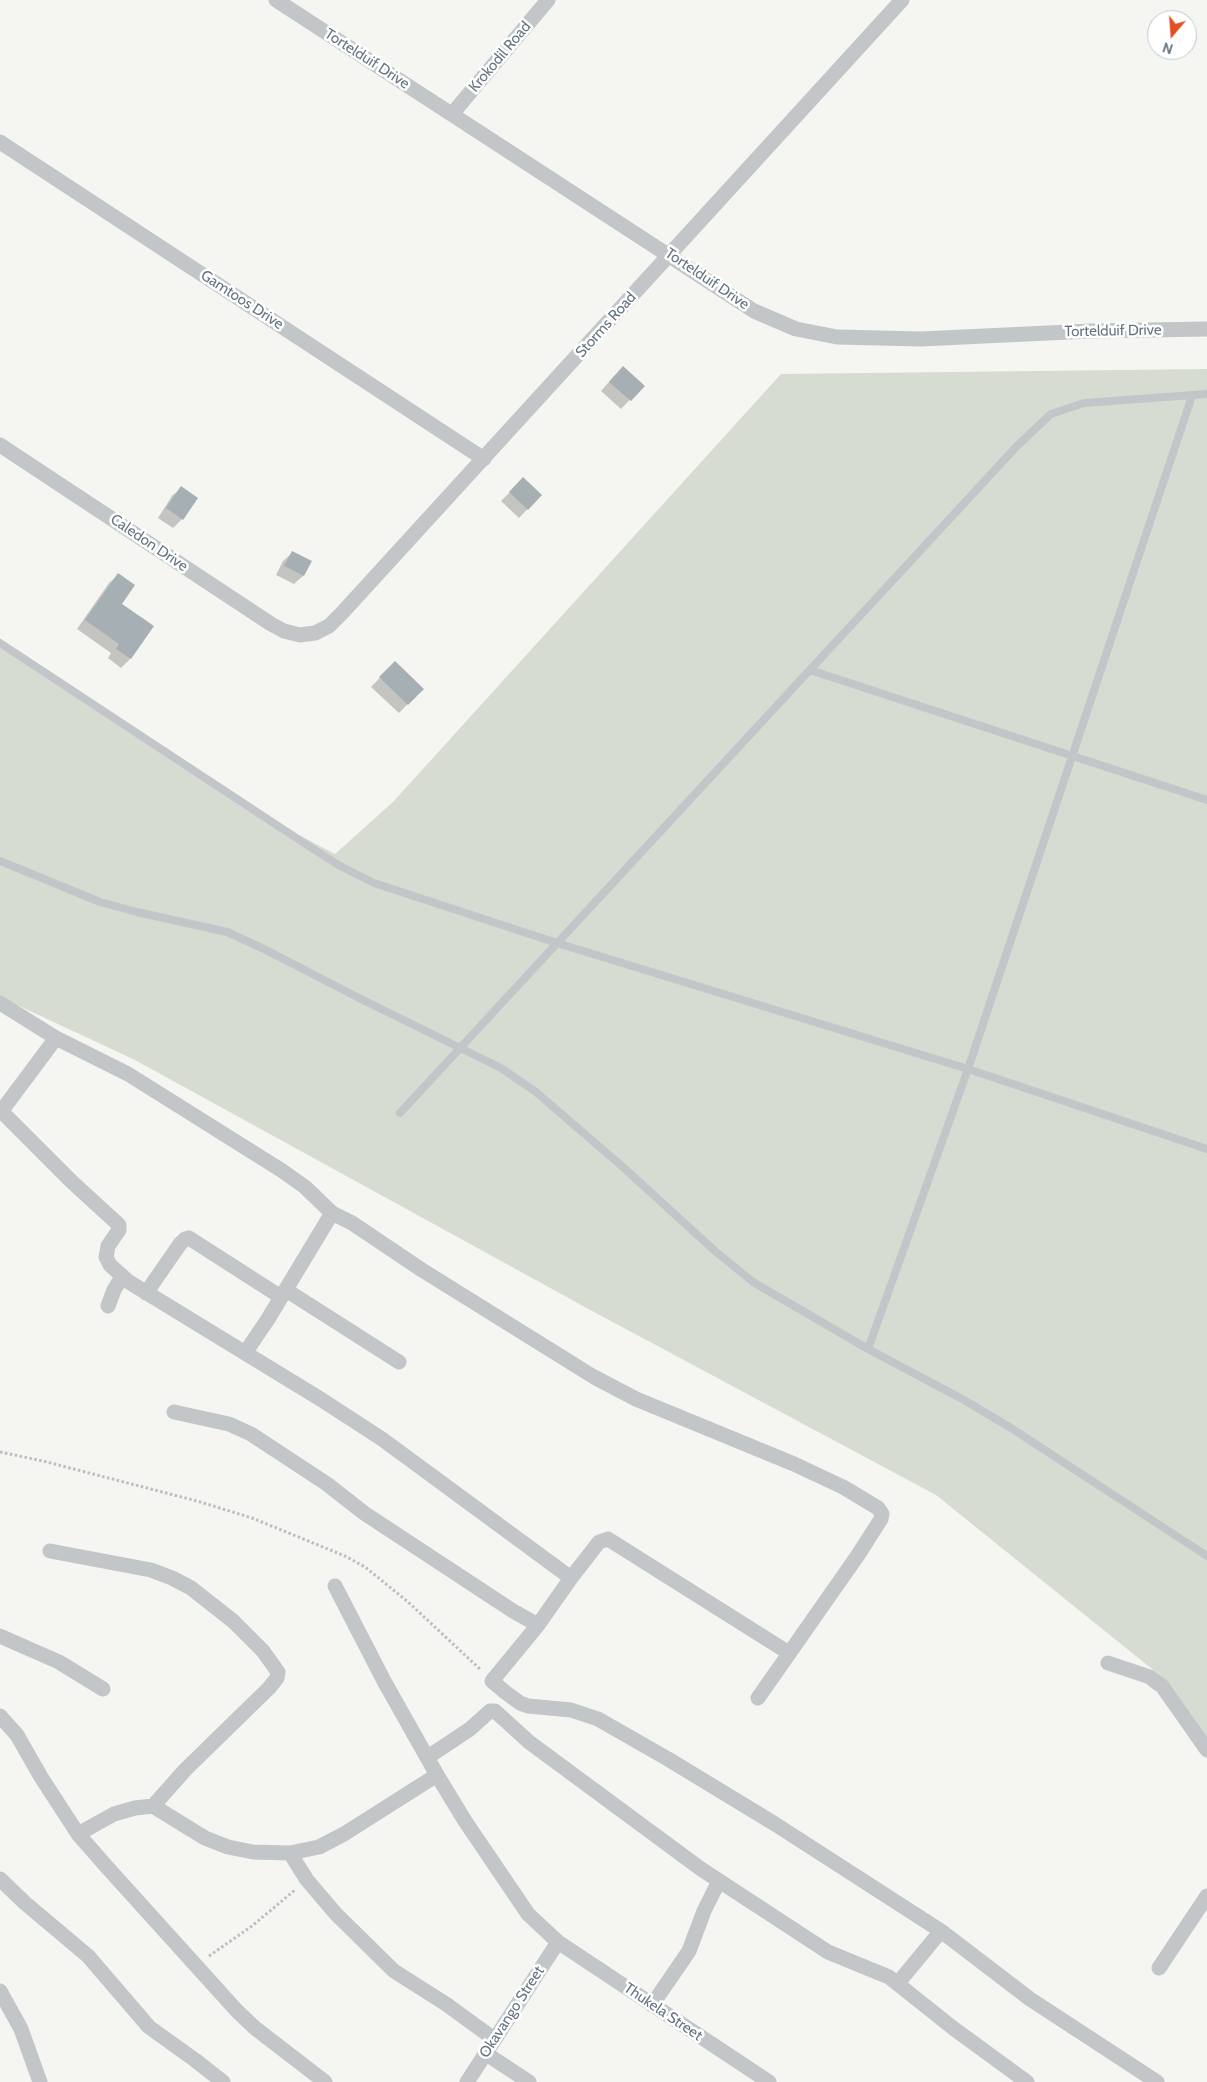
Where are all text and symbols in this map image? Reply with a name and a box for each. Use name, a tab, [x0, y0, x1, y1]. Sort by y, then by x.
north arrow	[1147, 10, 1197, 60]
street label: Krokodil Road	[465, 18, 535, 96]
street label: Tortelduif Drive	[321, 25, 413, 93]
text: N	[1160, 38, 1175, 58]
street label: Tortelduif Drive	[662, 244, 752, 314]
street label: Gamtoos Drive	[197, 267, 287, 333]
street label: Storms Road	[572, 289, 640, 361]
street label: Tortelduif Drive	[1064, 321, 1162, 341]
street label: Caledon Drive	[107, 510, 191, 576]
street label: Okavango Street	[476, 1963, 548, 2061]
street label: Thukela Street	[620, 1979, 706, 2045]

